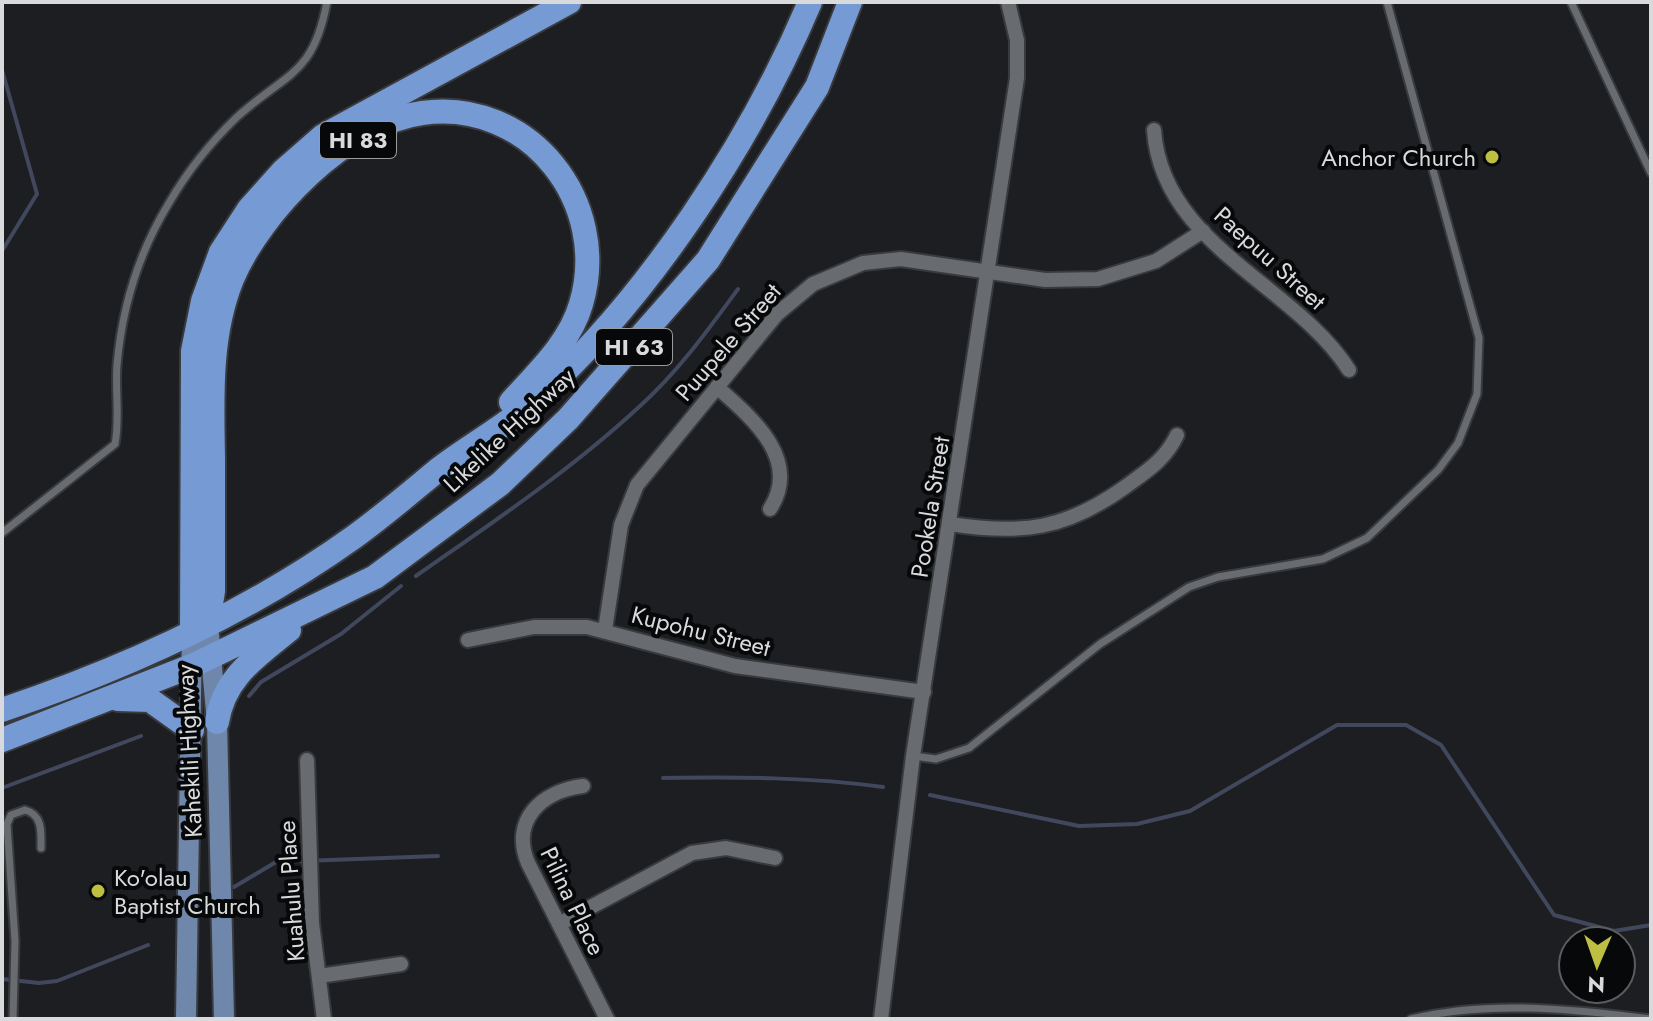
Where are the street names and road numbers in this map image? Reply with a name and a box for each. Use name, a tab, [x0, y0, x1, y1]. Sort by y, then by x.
road number: HI 83	[320, 122, 396, 158]
street label: Paepuu Street	[1206, 198, 1334, 318]
street label: Puupele Street	[667, 275, 789, 409]
road number: HI 63	[596, 329, 672, 365]
street label: Likelike Highway	[435, 359, 583, 500]
street label: Pookela Street	[902, 434, 958, 580]
street label: Kupohu Street	[628, 597, 774, 665]
street label: Kahekili Highway	[167, 663, 211, 839]
street label: Kuahulu Place	[269, 819, 313, 963]
street label: Pilina Place	[532, 841, 614, 961]

